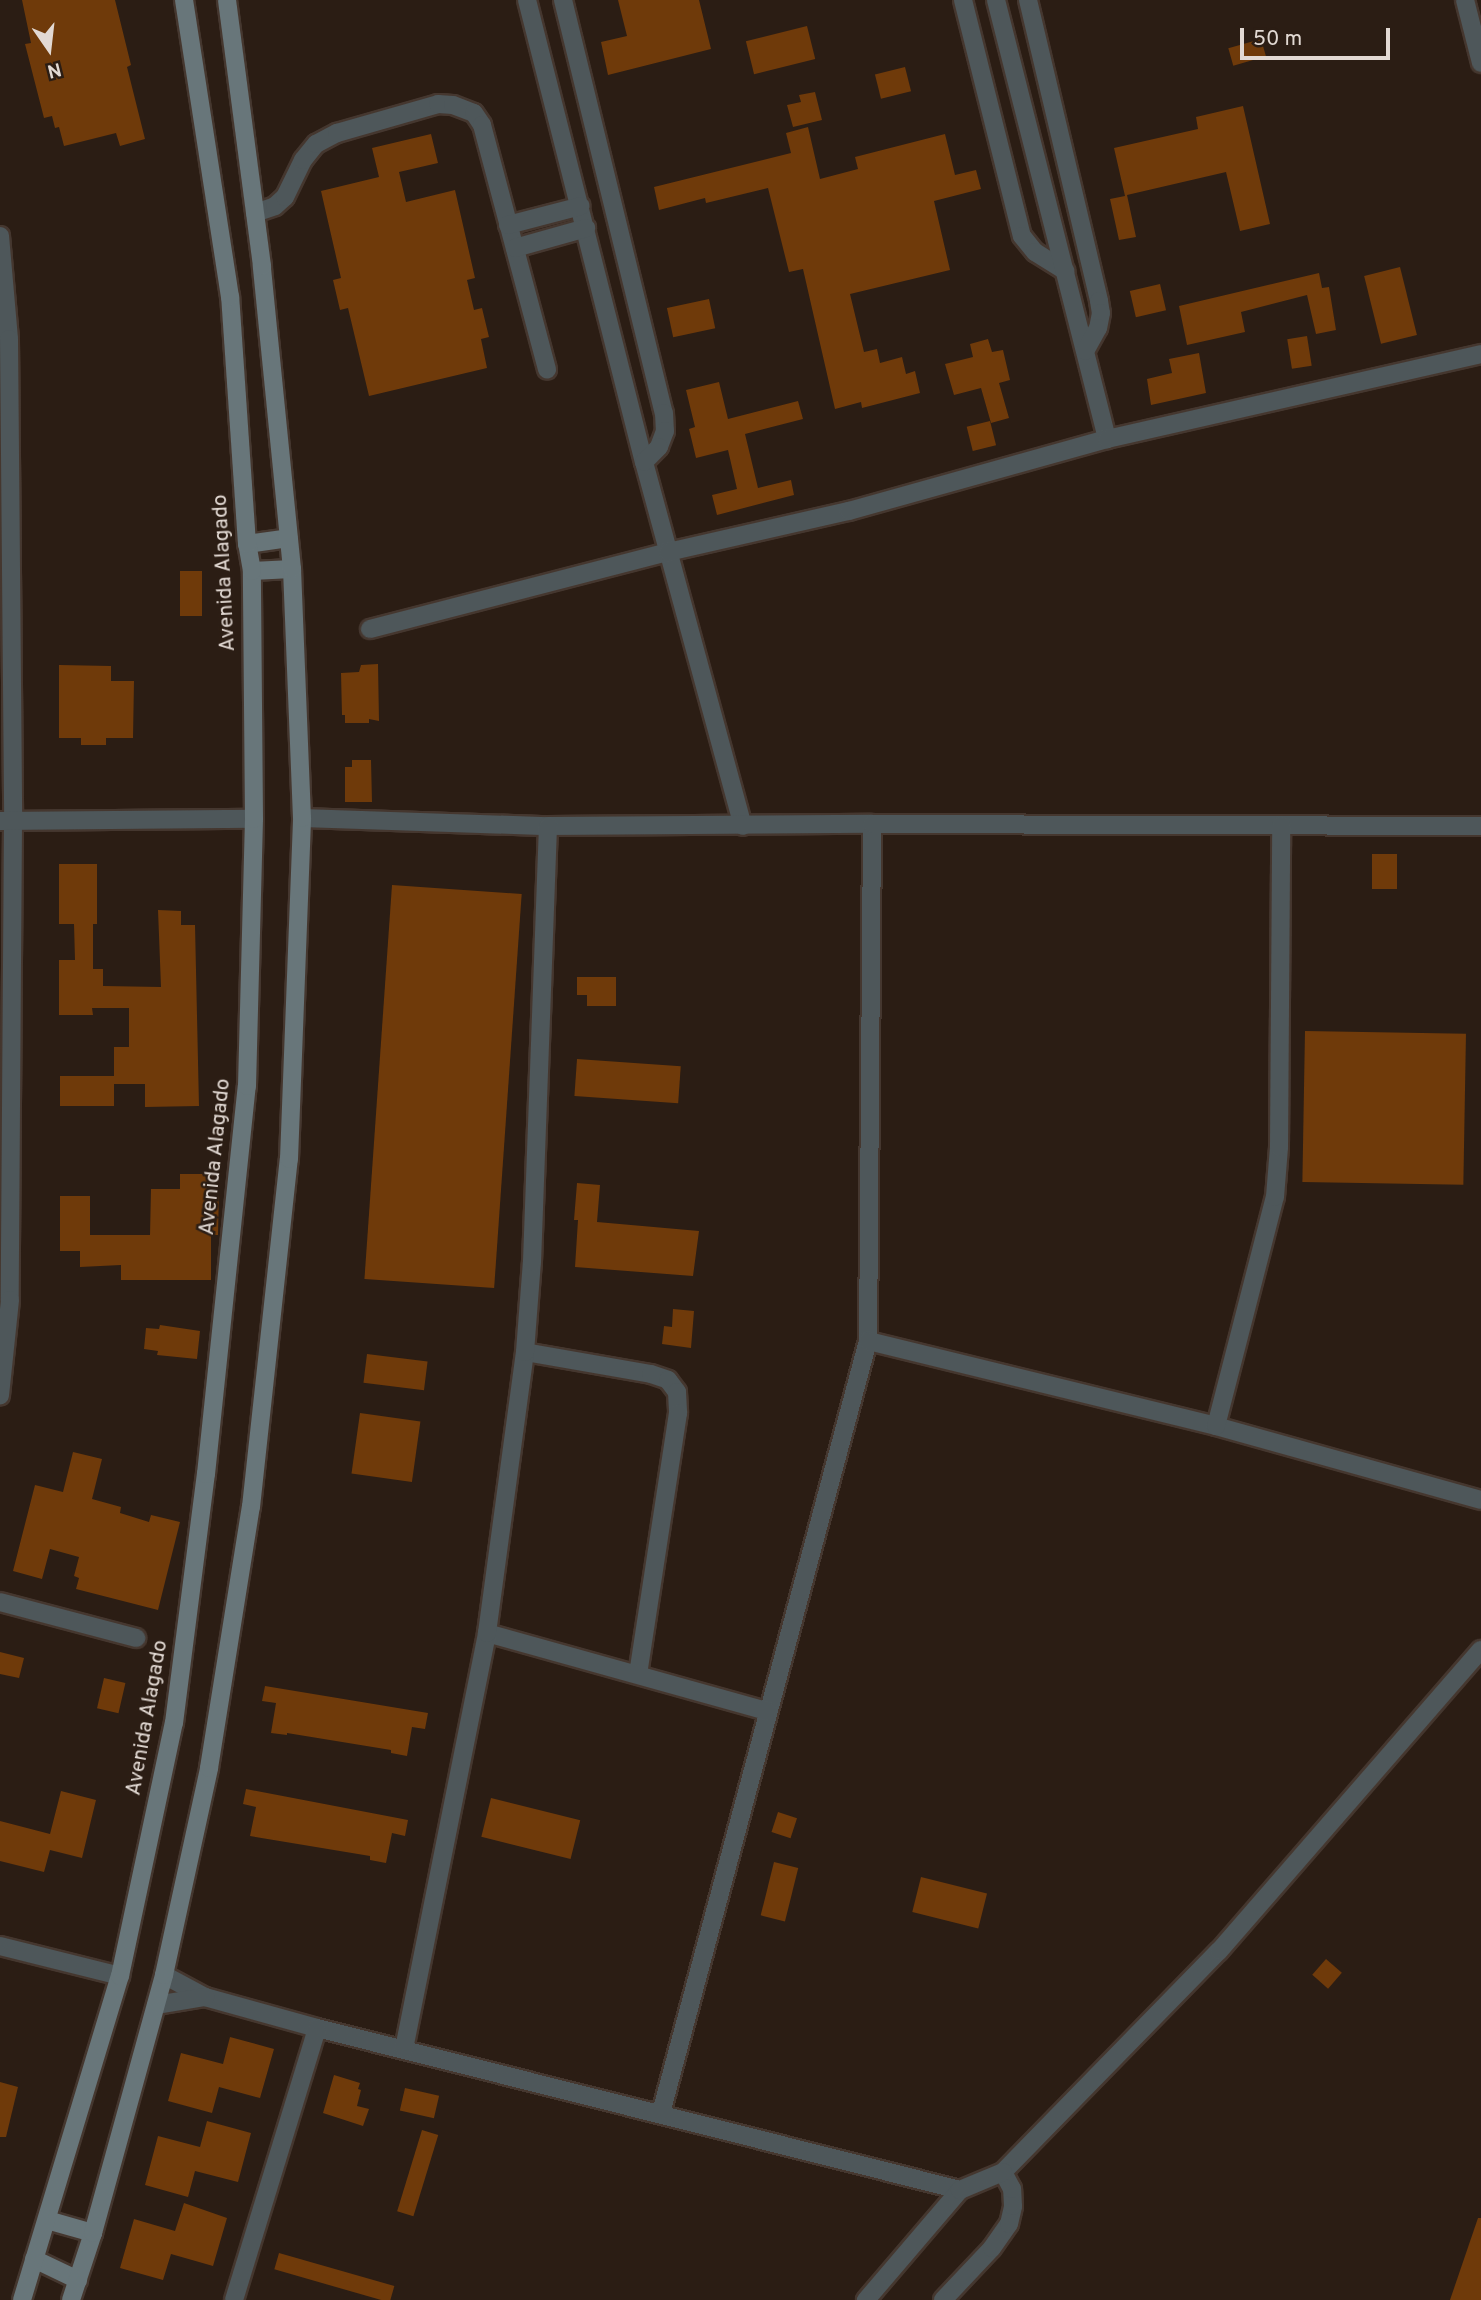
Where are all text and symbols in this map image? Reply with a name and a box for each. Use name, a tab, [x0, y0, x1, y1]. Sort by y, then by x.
north arrow	[14, 14, 84, 84]
scale bar	[1243, 14, 1394, 58]
text: 50 m	[1253, 26, 1302, 53]
text: N	[45, 56, 64, 83]
street label: Avenida Alagado	[208, 493, 242, 653]
street label: Avenida Alagado	[195, 1077, 237, 1237]
street label: Avenida Alagado	[122, 1638, 174, 1798]

